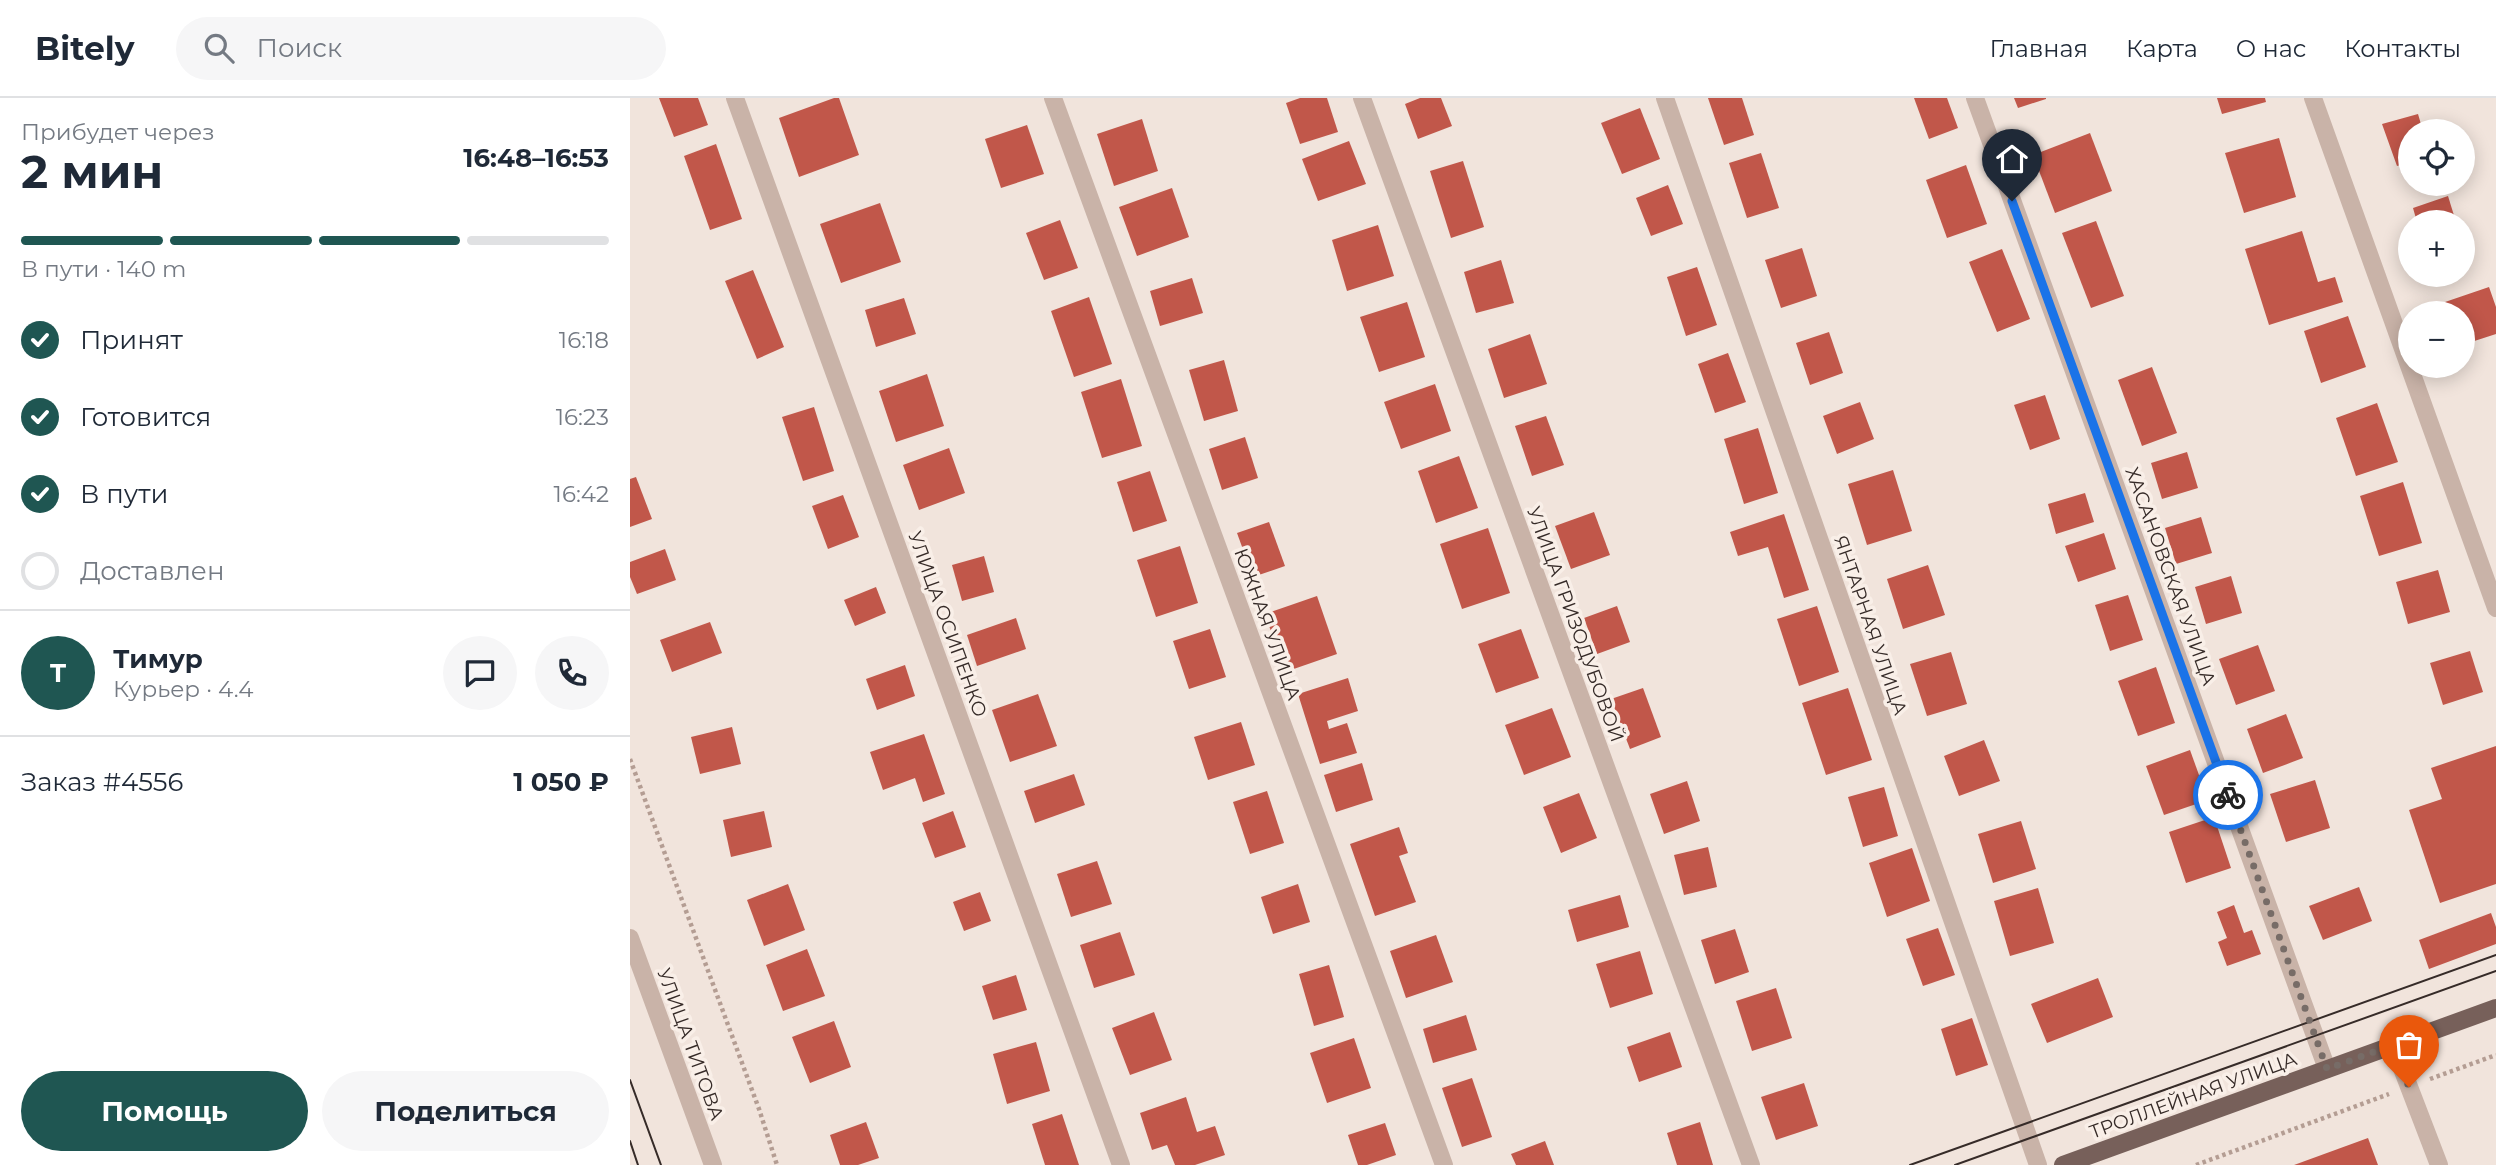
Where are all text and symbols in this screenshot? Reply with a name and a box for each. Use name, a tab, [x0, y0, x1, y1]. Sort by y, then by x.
search box	[176, 17, 666, 80]
text: Bitely	[35, 28, 134, 68]
icon: search	[200, 29, 238, 67]
text: Поиск	[256, 32, 342, 64]
text: Главная	[1990, 34, 2088, 63]
text: Карта	[2126, 34, 2198, 63]
text: О нас	[2236, 34, 2306, 63]
text: Контакты	[2344, 34, 2461, 63]
text: Прибудет через	[21, 118, 215, 146]
map controls	[2398, 119, 2475, 378]
button: locate	[2398, 119, 2475, 196]
pin	[1982, 129, 2042, 201]
icon: home	[1993, 140, 2031, 178]
text: 16:48–16:53	[463, 142, 609, 174]
text: 2 мин	[21, 143, 163, 200]
button: +	[2398, 210, 2475, 287]
text: В пути · 140 m	[21, 255, 186, 283]
button: −	[2398, 301, 2475, 378]
icon: check	[21, 321, 59, 359]
text: Принят	[80, 324, 183, 356]
text: 16:18	[559, 326, 609, 354]
icon: check	[21, 398, 59, 436]
text: Готовится	[80, 401, 211, 433]
text: 16:23	[556, 403, 609, 431]
street label: ХАСАНОВСКАЯ УЛИЦА	[2120, 464, 2221, 689]
icon: check	[21, 475, 59, 513]
text: В пути	[80, 478, 169, 510]
text: 16:42	[554, 480, 609, 508]
street label: УЛИЦА ГРИЗОДУБОВОЙ	[1522, 503, 1629, 745]
street label: УЛИЦА ОСИПЕНКО	[903, 528, 992, 720]
street label: ЯНТАРНАЯ УЛИЦА	[1829, 532, 1912, 718]
street label: ЮЖНАЯ УЛИЦА	[1229, 545, 1306, 703]
text: Доставлен	[80, 555, 225, 587]
button: chat	[443, 636, 517, 710]
button: phone	[535, 636, 609, 710]
text: Тимур	[113, 643, 203, 675]
text: Т	[50, 657, 66, 689]
text: Курьер · 4.4	[113, 675, 253, 703]
courier	[2193, 760, 2263, 830]
text: Заказ #4556	[21, 766, 183, 798]
text: 1 050 ₽	[513, 766, 609, 798]
icon: bike	[2209, 776, 2247, 814]
street label: УЛИЦА ТИТОВА	[652, 965, 729, 1123]
pin	[2379, 1015, 2439, 1087]
icon: bag	[2390, 1026, 2428, 1064]
street label: ТРОЛЛЕЙНАЯ УЛИЦА	[2086, 1047, 2300, 1144]
button: Помощь	[21, 1071, 308, 1151]
button: Поделиться	[322, 1071, 609, 1151]

